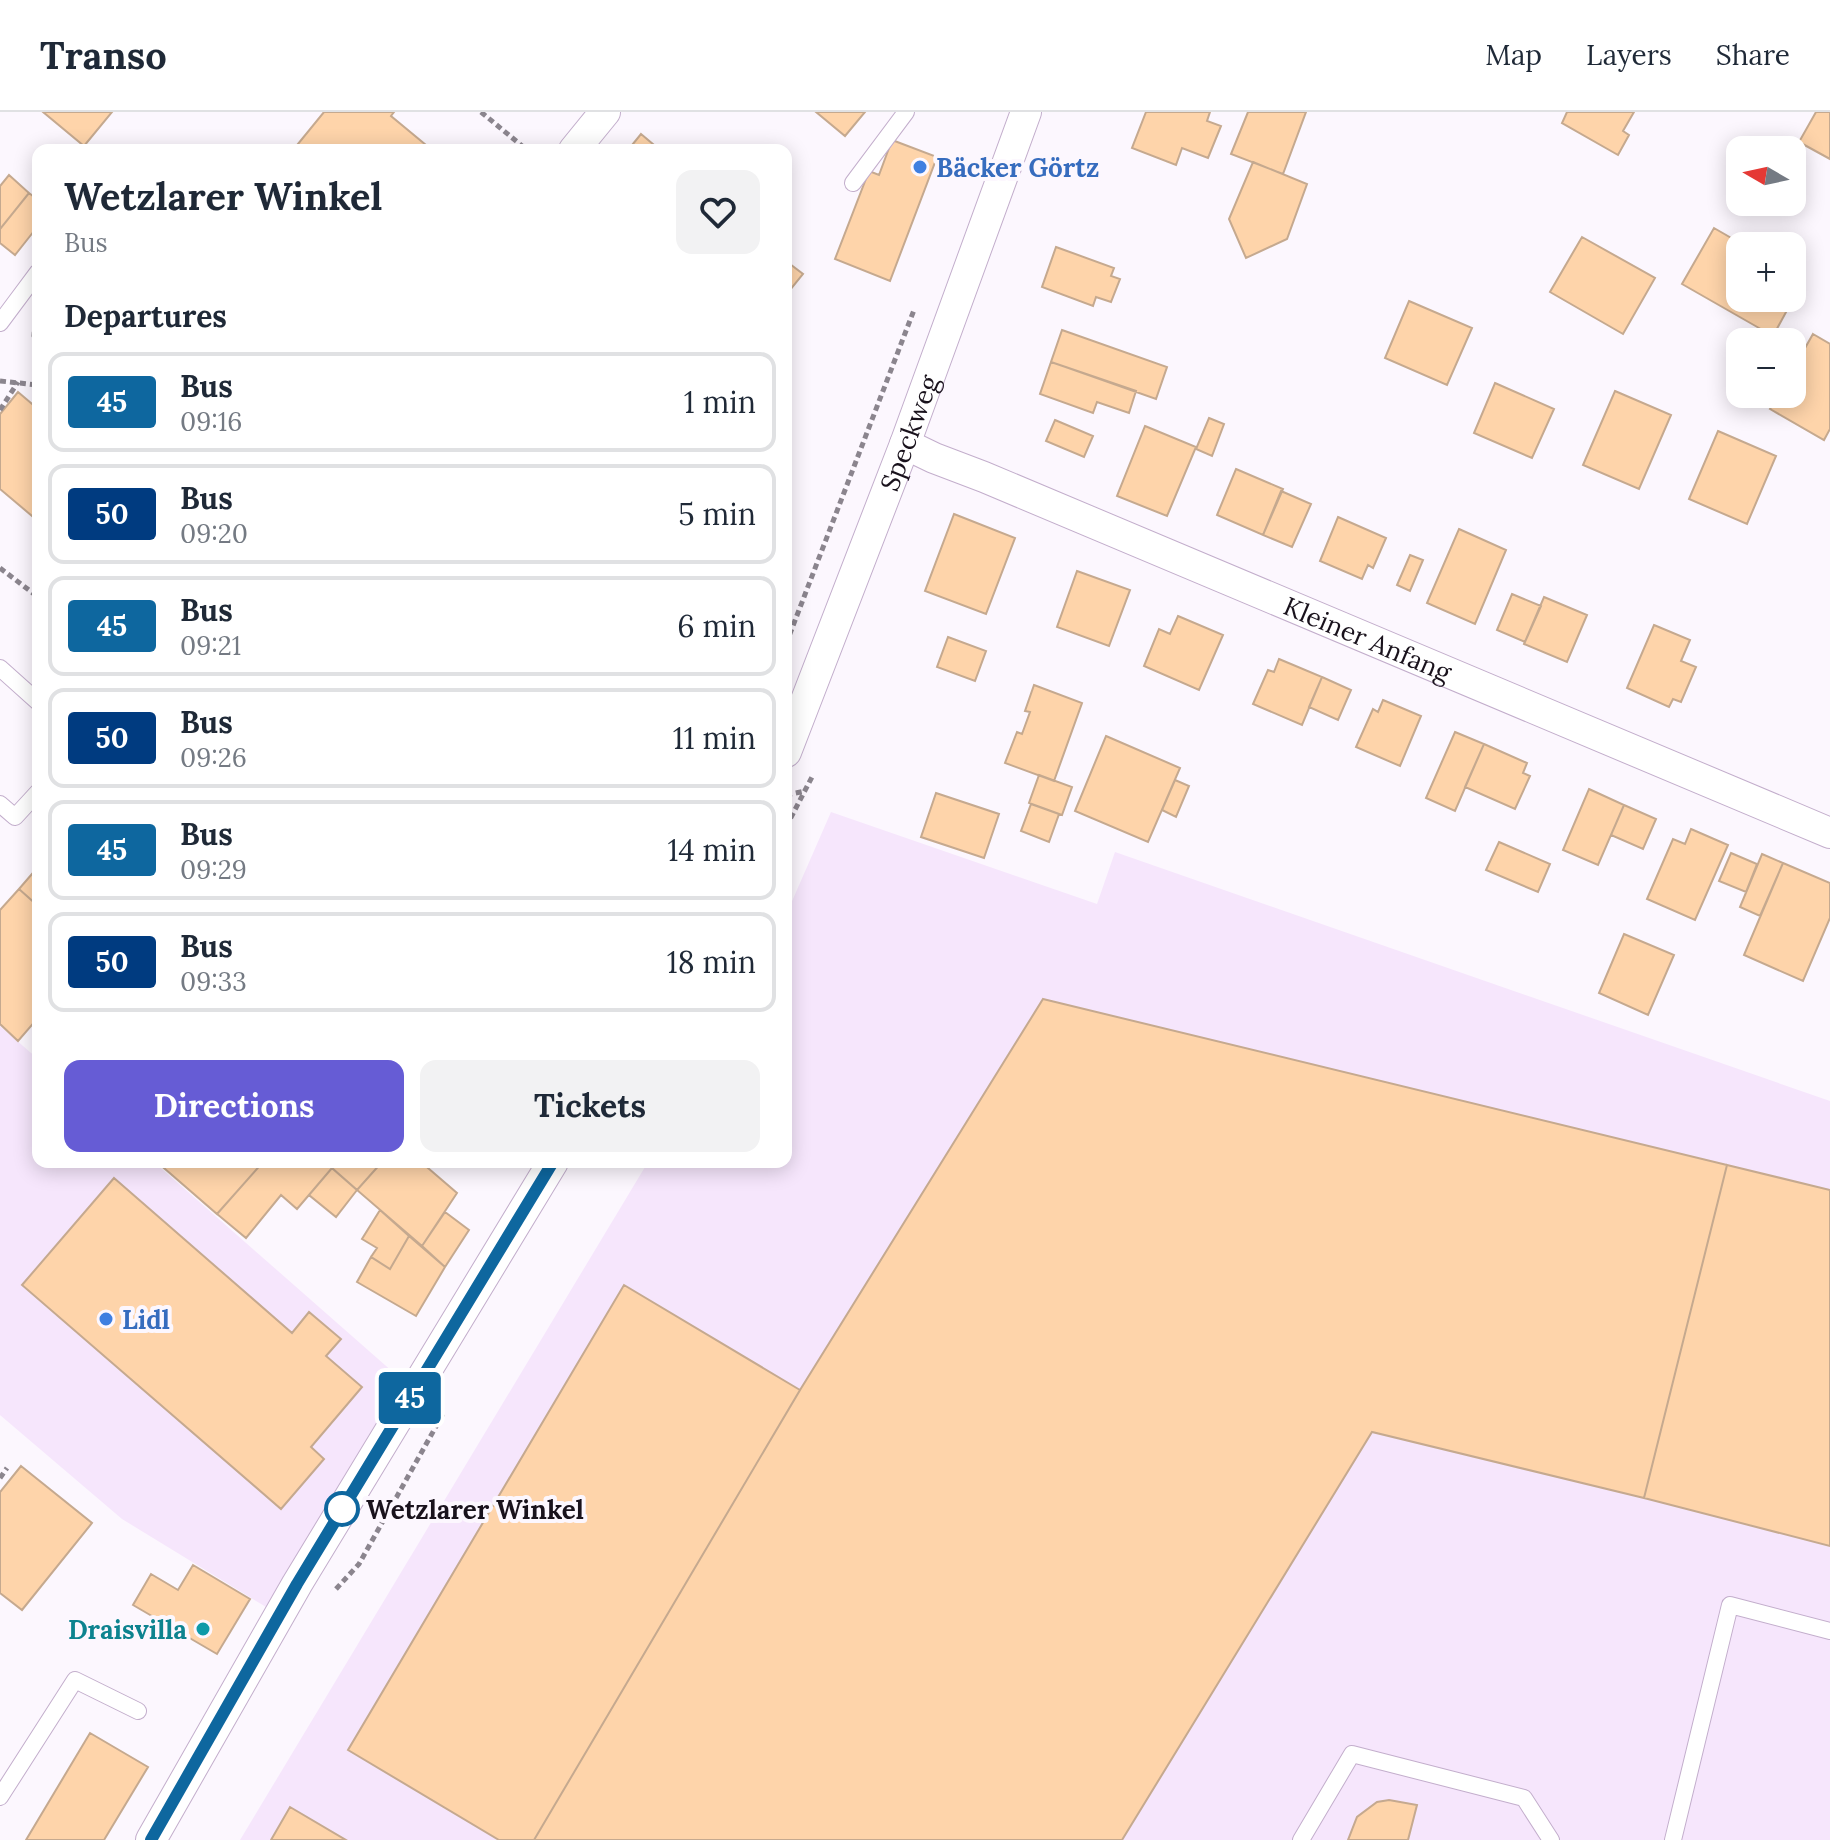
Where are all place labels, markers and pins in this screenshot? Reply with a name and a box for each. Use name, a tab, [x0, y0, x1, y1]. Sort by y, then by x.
place label: Bäcker Görtz	[936, 151, 1099, 184]
marker: Bäcker Görtz	[911, 158, 929, 176]
place label: Lidl	[122, 1303, 170, 1336]
marker: Lidl	[97, 1310, 115, 1328]
marker: Wetzlarer Winkel	[325, 1492, 359, 1526]
place label: Wetzlarer Winkel	[366, 1493, 584, 1526]
place label: Draisvilla	[68, 1613, 187, 1646]
marker: Draisvilla	[194, 1620, 212, 1638]

